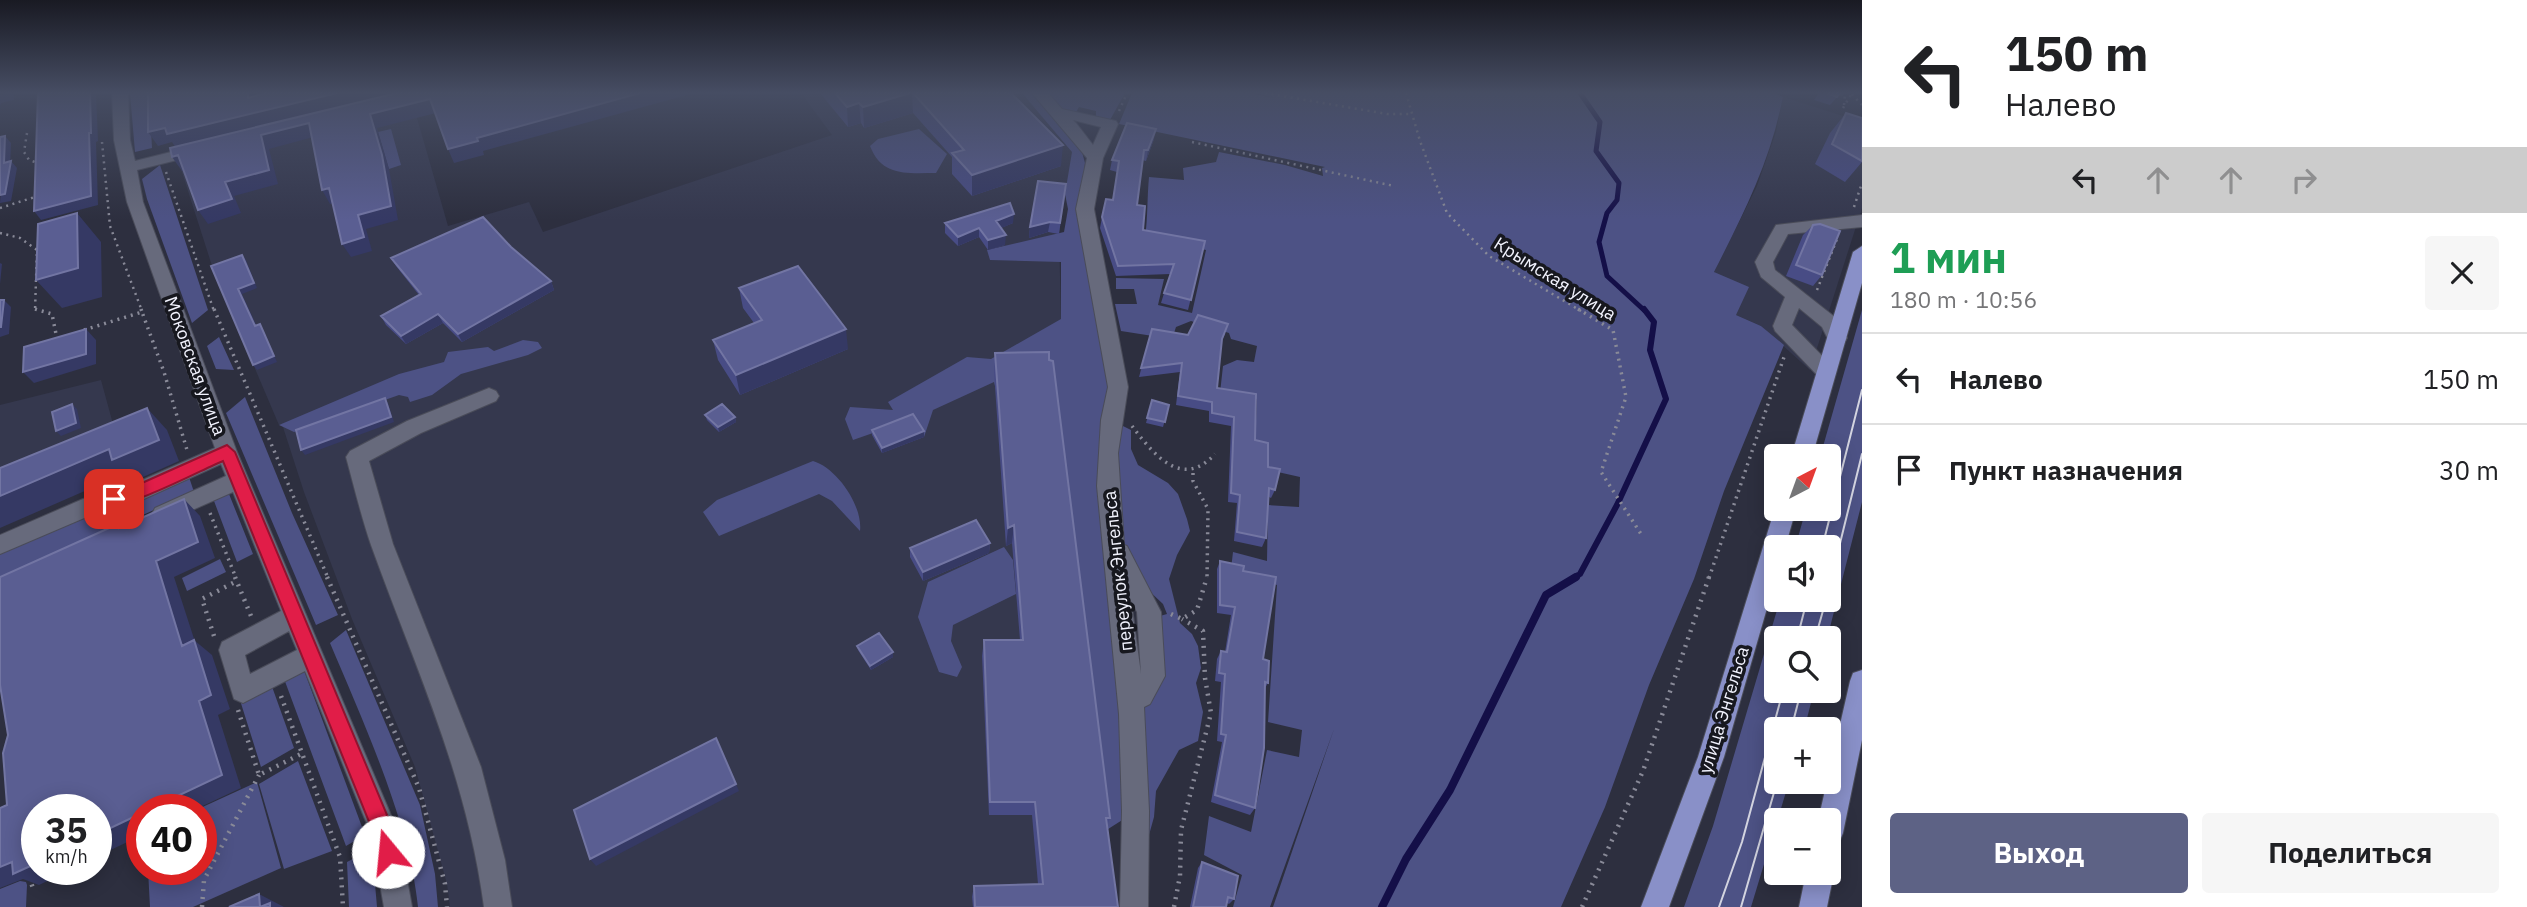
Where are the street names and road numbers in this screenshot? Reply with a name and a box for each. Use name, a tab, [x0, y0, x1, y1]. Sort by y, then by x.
street label: Крымская улица	[1490, 232, 1621, 326]
street label: Моковская улица	[160, 293, 231, 439]
street label: переулок Энгельса	[1098, 489, 1137, 652]
street label: улица Энгельса	[1693, 643, 1754, 776]

